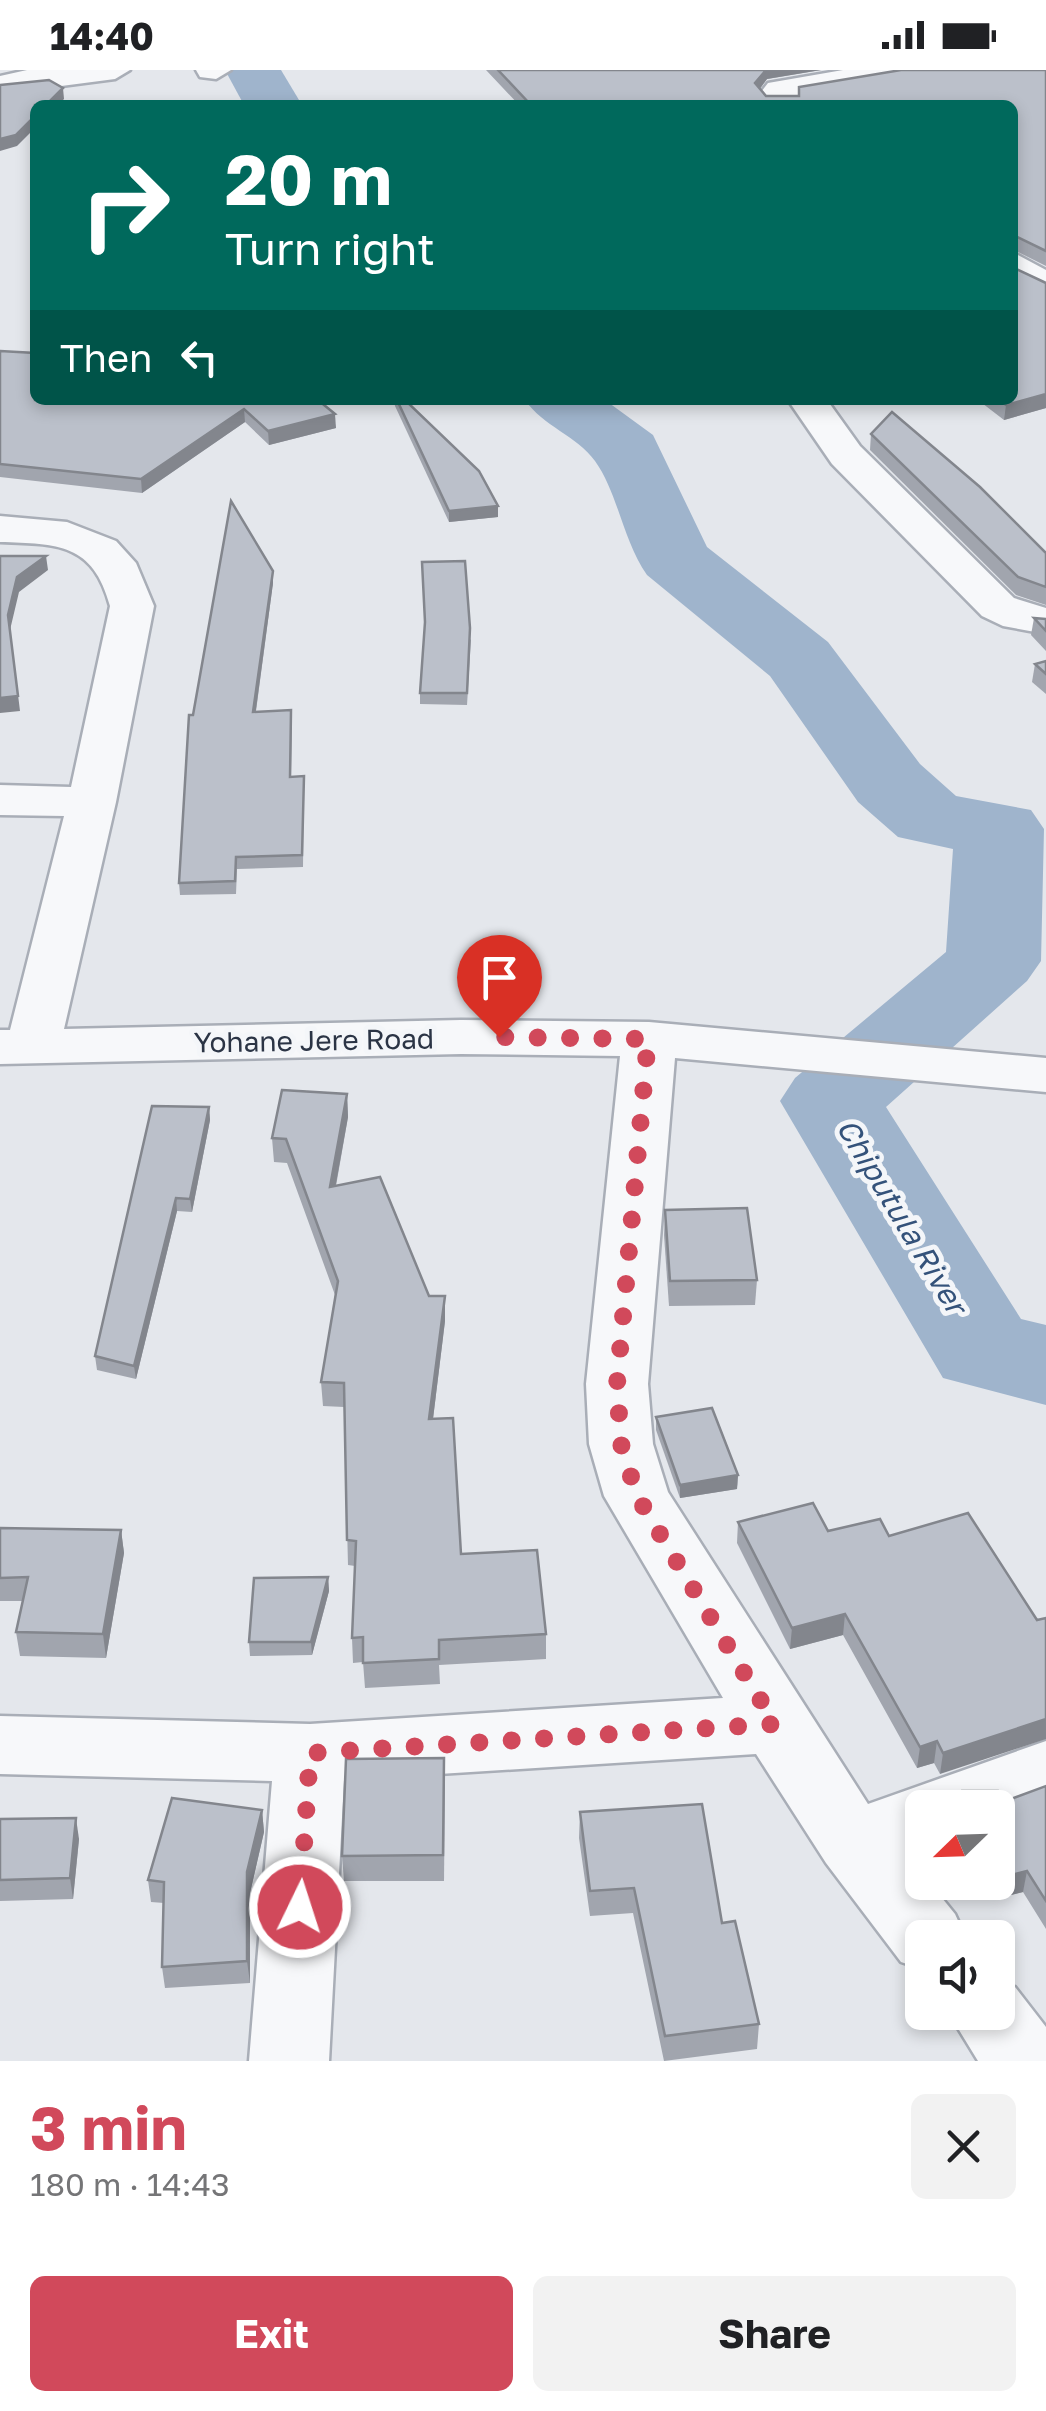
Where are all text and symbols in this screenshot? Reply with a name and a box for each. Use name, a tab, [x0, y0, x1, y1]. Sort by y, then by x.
text: 14:40	[50, 13, 154, 58]
text: 20 m	[225, 136, 392, 220]
icon: right	[60, 140, 190, 270]
text: Turn right	[225, 221, 435, 275]
icon: left	[172, 330, 227, 385]
text: Then	[60, 335, 152, 380]
pin	[457, 935, 542, 1038]
icon: arrive	[472, 950, 527, 1005]
street label: Yohane Jere Road	[194, 1021, 434, 1059]
water label: Chiputula River	[830, 1112, 977, 1324]
north arrow	[905, 1790, 1015, 1900]
map controls	[905, 1790, 1015, 2030]
position arrow	[248, 1855, 352, 1959]
button: sound	[905, 1920, 1015, 2030]
text: 3 min	[30, 2091, 187, 2163]
button: close	[911, 2094, 1016, 2199]
text: 180 m · 14:43	[30, 2165, 230, 2203]
button: Exit	[30, 2276, 513, 2391]
button: Share	[533, 2276, 1016, 2391]

